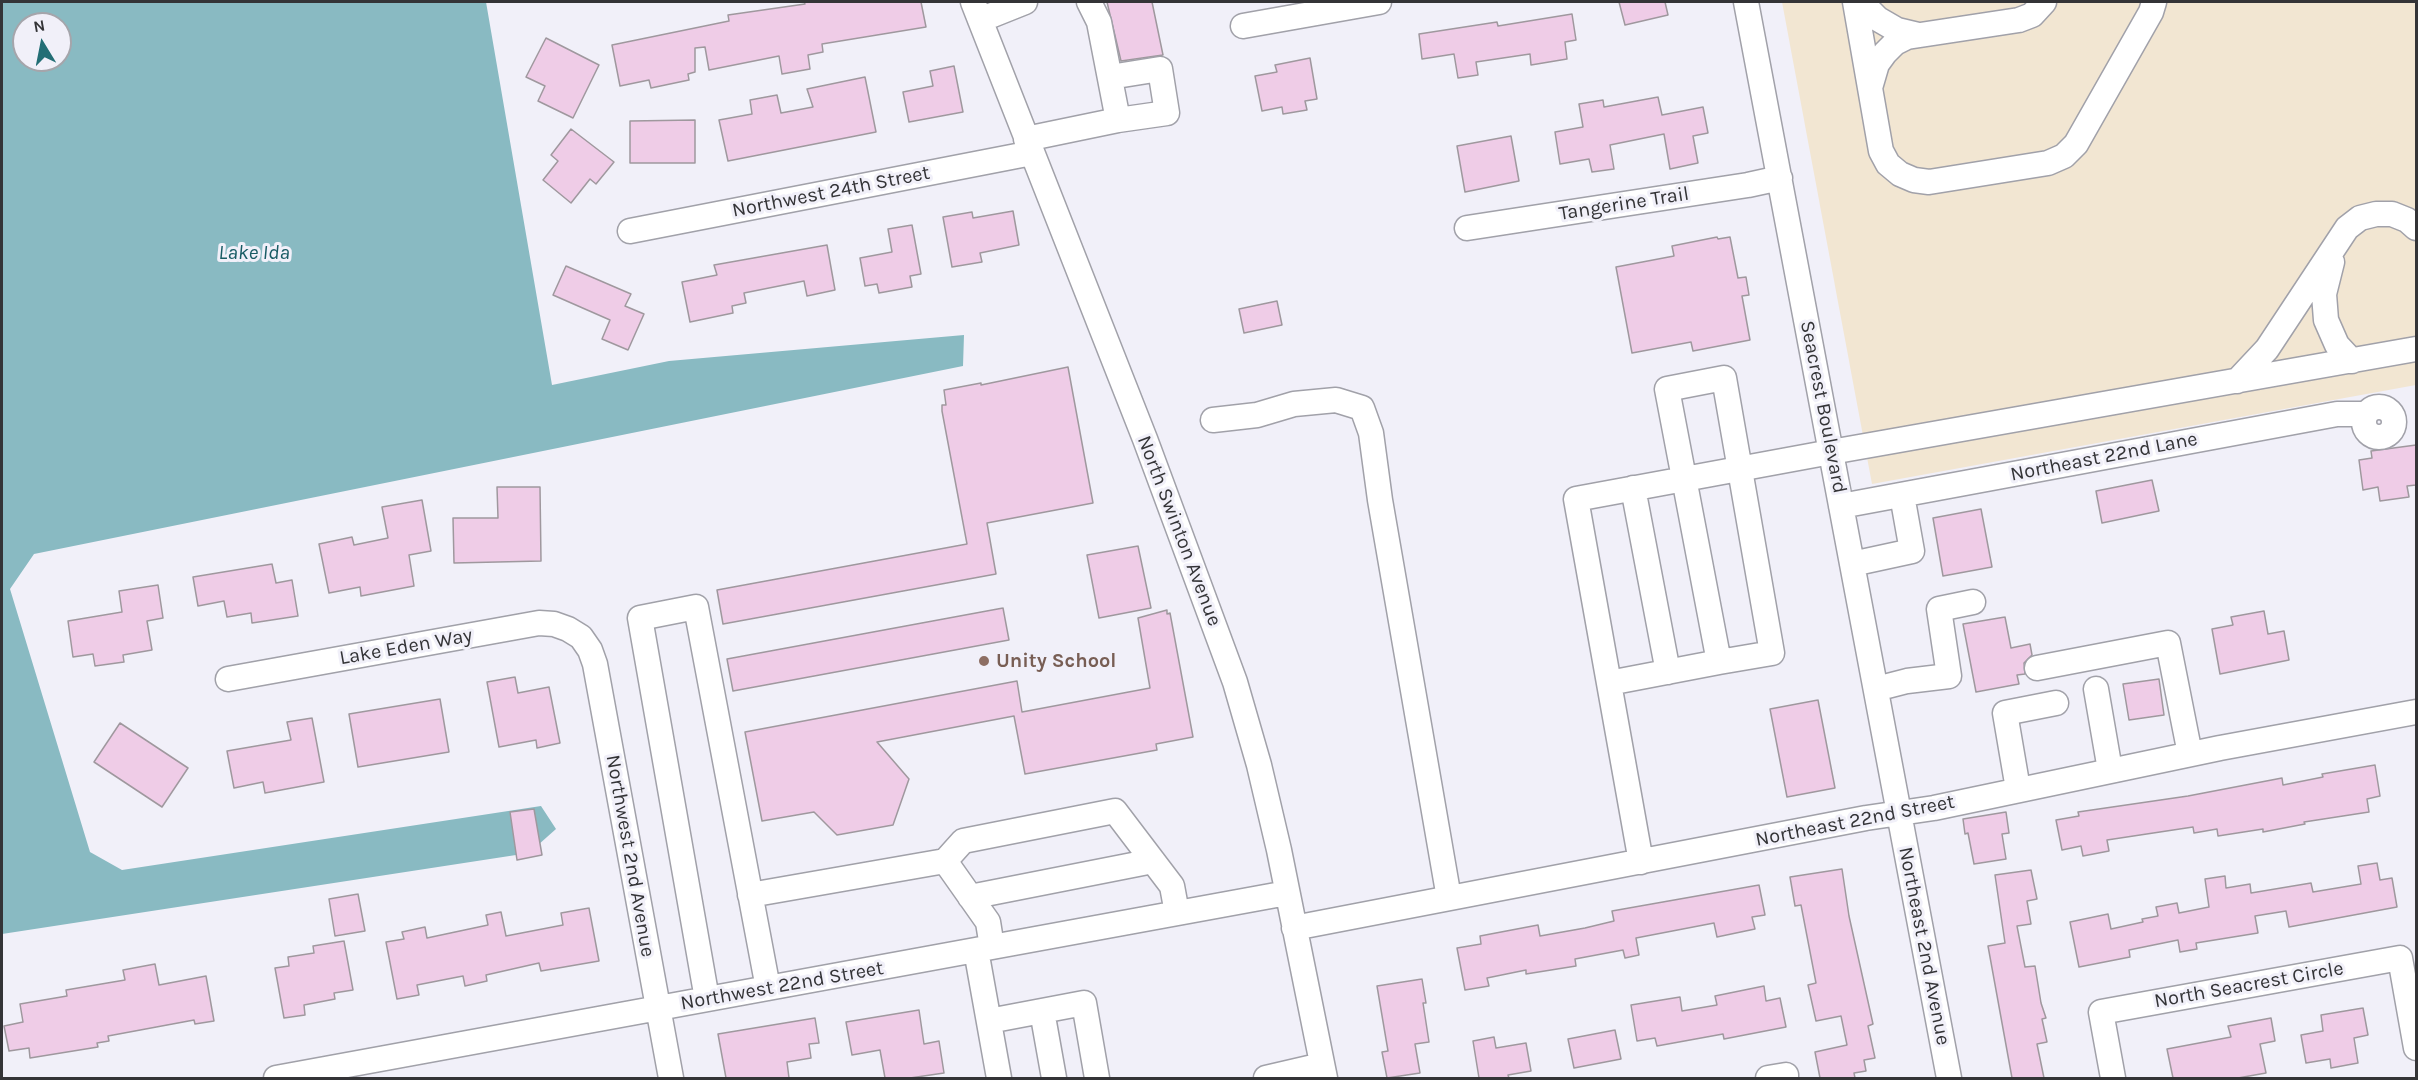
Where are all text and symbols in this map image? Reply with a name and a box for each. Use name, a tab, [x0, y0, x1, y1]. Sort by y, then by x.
north arrow	[12, 12, 72, 72]
text: N	[32, 15, 46, 36]
street label: Northwest 24th Street	[730, 161, 932, 223]
street label: Tangerine Trail	[1557, 182, 1691, 226]
water label: Lake Ida	[218, 240, 290, 266]
street label: Seacrest Boulevard	[1794, 319, 1852, 495]
street label: Northeast 22nd Lane	[2008, 427, 2200, 487]
street label: North Swinton Avenue	[1132, 432, 1226, 630]
street label: Lake Eden Way	[338, 624, 474, 670]
place label: Unity School	[996, 649, 1116, 673]
marker: Unity School	[977, 654, 991, 668]
street label: Northwest 2nd Avenue	[600, 753, 660, 959]
street label: Northeast 22nd Street	[1753, 790, 1957, 852]
street label: Northeast 2nd Avenue	[1893, 845, 1955, 1047]
street label: Northwest 22nd Street	[679, 956, 885, 1016]
street label: North Seacrest Circle	[2152, 957, 2346, 1013]

